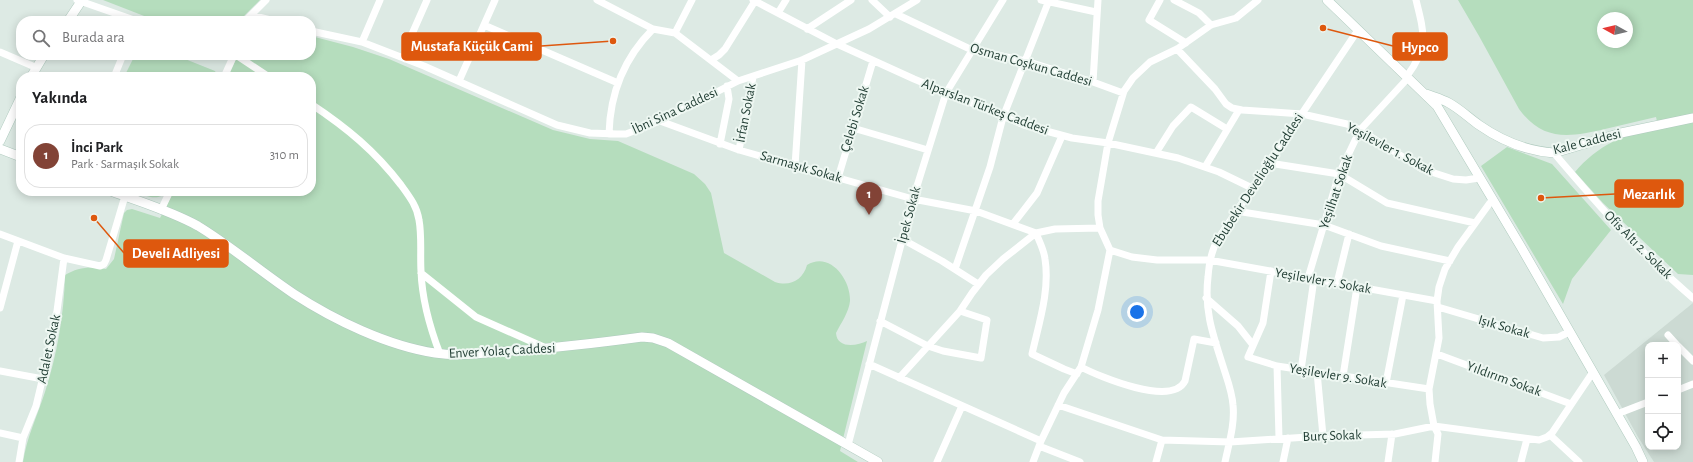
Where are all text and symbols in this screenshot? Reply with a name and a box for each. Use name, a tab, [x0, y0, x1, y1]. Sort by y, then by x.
north arrow	[1597, 12, 1633, 48]
search box	[16, 16, 316, 60]
icon: search	[30, 27, 52, 49]
text: Burada ara	[62, 30, 125, 45]
callout: Mustafa Küçük Cami	[402, 33, 541, 60]
callout: Hypco	[1393, 33, 1447, 60]
text: Mustafa Küçük Cami	[411, 39, 533, 54]
text: Hypco	[1401, 40, 1439, 55]
street label: Osman Coşkun Caddesi	[968, 41, 1094, 89]
street label: Alparslan Türkeş Caddesi	[920, 76, 1050, 138]
street label: İrfan Sokak	[730, 81, 759, 144]
street label: İbni Sina Caddesi	[629, 82, 720, 137]
street label: Çelebi Sokak	[838, 84, 872, 154]
text: Yakında	[32, 89, 88, 106]
street label: Ebubekir Develioğlu Caddesi	[1210, 111, 1306, 249]
street label: Yeşilevler 1. Sokak	[1344, 120, 1436, 178]
street label: Kale Caddesi	[1552, 127, 1622, 157]
text: İnci Park	[71, 140, 123, 155]
text: 1	[44, 149, 48, 162]
text: 310 m	[270, 149, 299, 162]
street label: Sarmaşık Sokak	[759, 149, 844, 186]
street label: Yeşilhat Sokak	[1317, 152, 1355, 231]
text: Park · Sarmaşık Sokak	[71, 158, 179, 171]
callout: Mezarlık	[1615, 180, 1683, 207]
pin: 1	[856, 182, 882, 215]
street label: İpek Sokak	[892, 184, 923, 245]
text: Mezarlık	[1623, 187, 1676, 202]
street label: Ofis Altı 2. Sokak	[1601, 208, 1675, 282]
callout: Develi Adliyesi	[124, 240, 228, 267]
text: Develi Adliyesi	[132, 246, 220, 261]
street label: Yeşilevler 7. Sokak	[1274, 266, 1373, 296]
your location	[1127, 302, 1147, 322]
street label: Adalet Sokak	[35, 313, 63, 385]
street label: Işık Sokak	[1477, 313, 1532, 341]
street label: Enver Yolaç Caddesi	[448, 341, 556, 361]
map controls	[1645, 342, 1681, 450]
button: +	[1645, 342, 1681, 378]
street label: Yıldırım Sokak	[1465, 359, 1544, 399]
street label: Yeşilevler 9. Sokak	[1288, 361, 1388, 391]
button: −	[1645, 378, 1681, 414]
button: locate	[1645, 414, 1681, 450]
street label: Burç Sokak	[1302, 428, 1362, 444]

